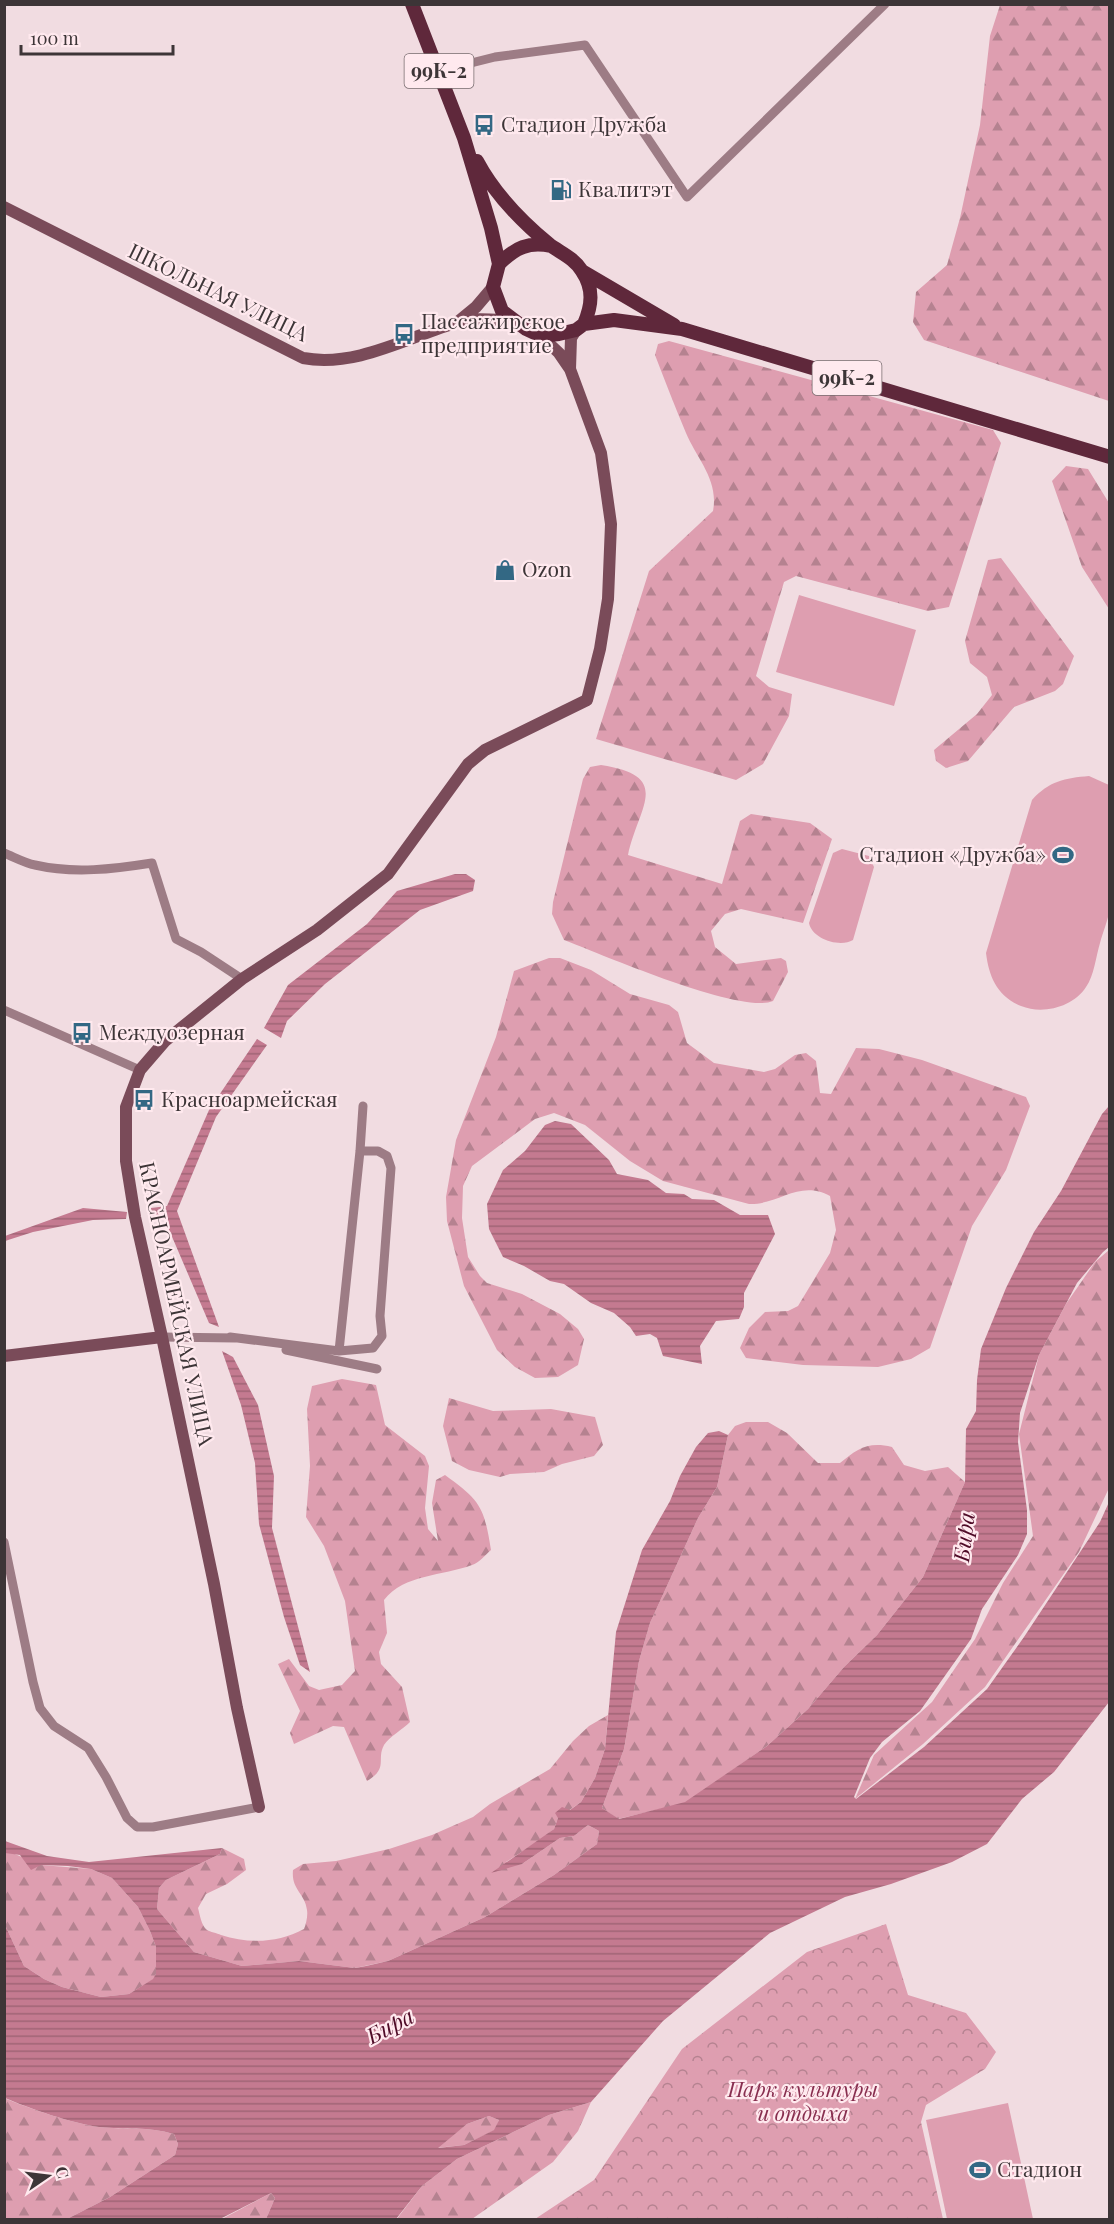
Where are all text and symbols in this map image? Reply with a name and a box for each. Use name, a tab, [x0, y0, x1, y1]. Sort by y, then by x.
scale bar	[21, 18, 172, 56]
text: 100 m	[30, 26, 79, 50]
road number: 99К-2	[404, 54, 474, 88]
place label: Стадион Дружба	[501, 109, 667, 137]
bus stop icon: Стадион Дружба	[472, 113, 496, 137]
place label: Квалитэт	[578, 174, 673, 202]
fuel station icon: Квалитэт	[549, 178, 573, 202]
street label: ШКОЛЬНАЯ УЛИЦА	[124, 235, 314, 347]
place label: Пассажирское предприятие	[421, 306, 565, 358]
bus stop icon: Пассажирское предприятие	[392, 322, 416, 346]
road number: 99К-2	[812, 361, 882, 395]
place label: Ozon	[522, 554, 572, 582]
shop icon: Ozon	[493, 558, 517, 582]
place label: Стадион «Дружба»	[859, 839, 1046, 867]
sports icon: Стадион «Дружба»	[1051, 843, 1075, 867]
place label: Междуозерная	[99, 1017, 245, 1045]
bus stop icon: Междуозерная	[70, 1021, 94, 1045]
place label: Красноармейская	[161, 1084, 338, 1112]
bus stop icon: Красноармейская	[132, 1088, 156, 1112]
street label: КРАСНОАРМЕЙСКАЯ УЛИЦА	[134, 1159, 222, 1449]
water label: Бира	[945, 1510, 981, 1565]
water label: Бира	[360, 2000, 419, 2051]
park label: Парк культуры и отдыха	[727, 2074, 878, 2126]
north arrow	[18, 2146, 78, 2206]
place label: Стадион	[997, 2154, 1082, 2182]
sports icon: Стадион	[968, 2158, 992, 2182]
text: С	[51, 2164, 75, 2180]

